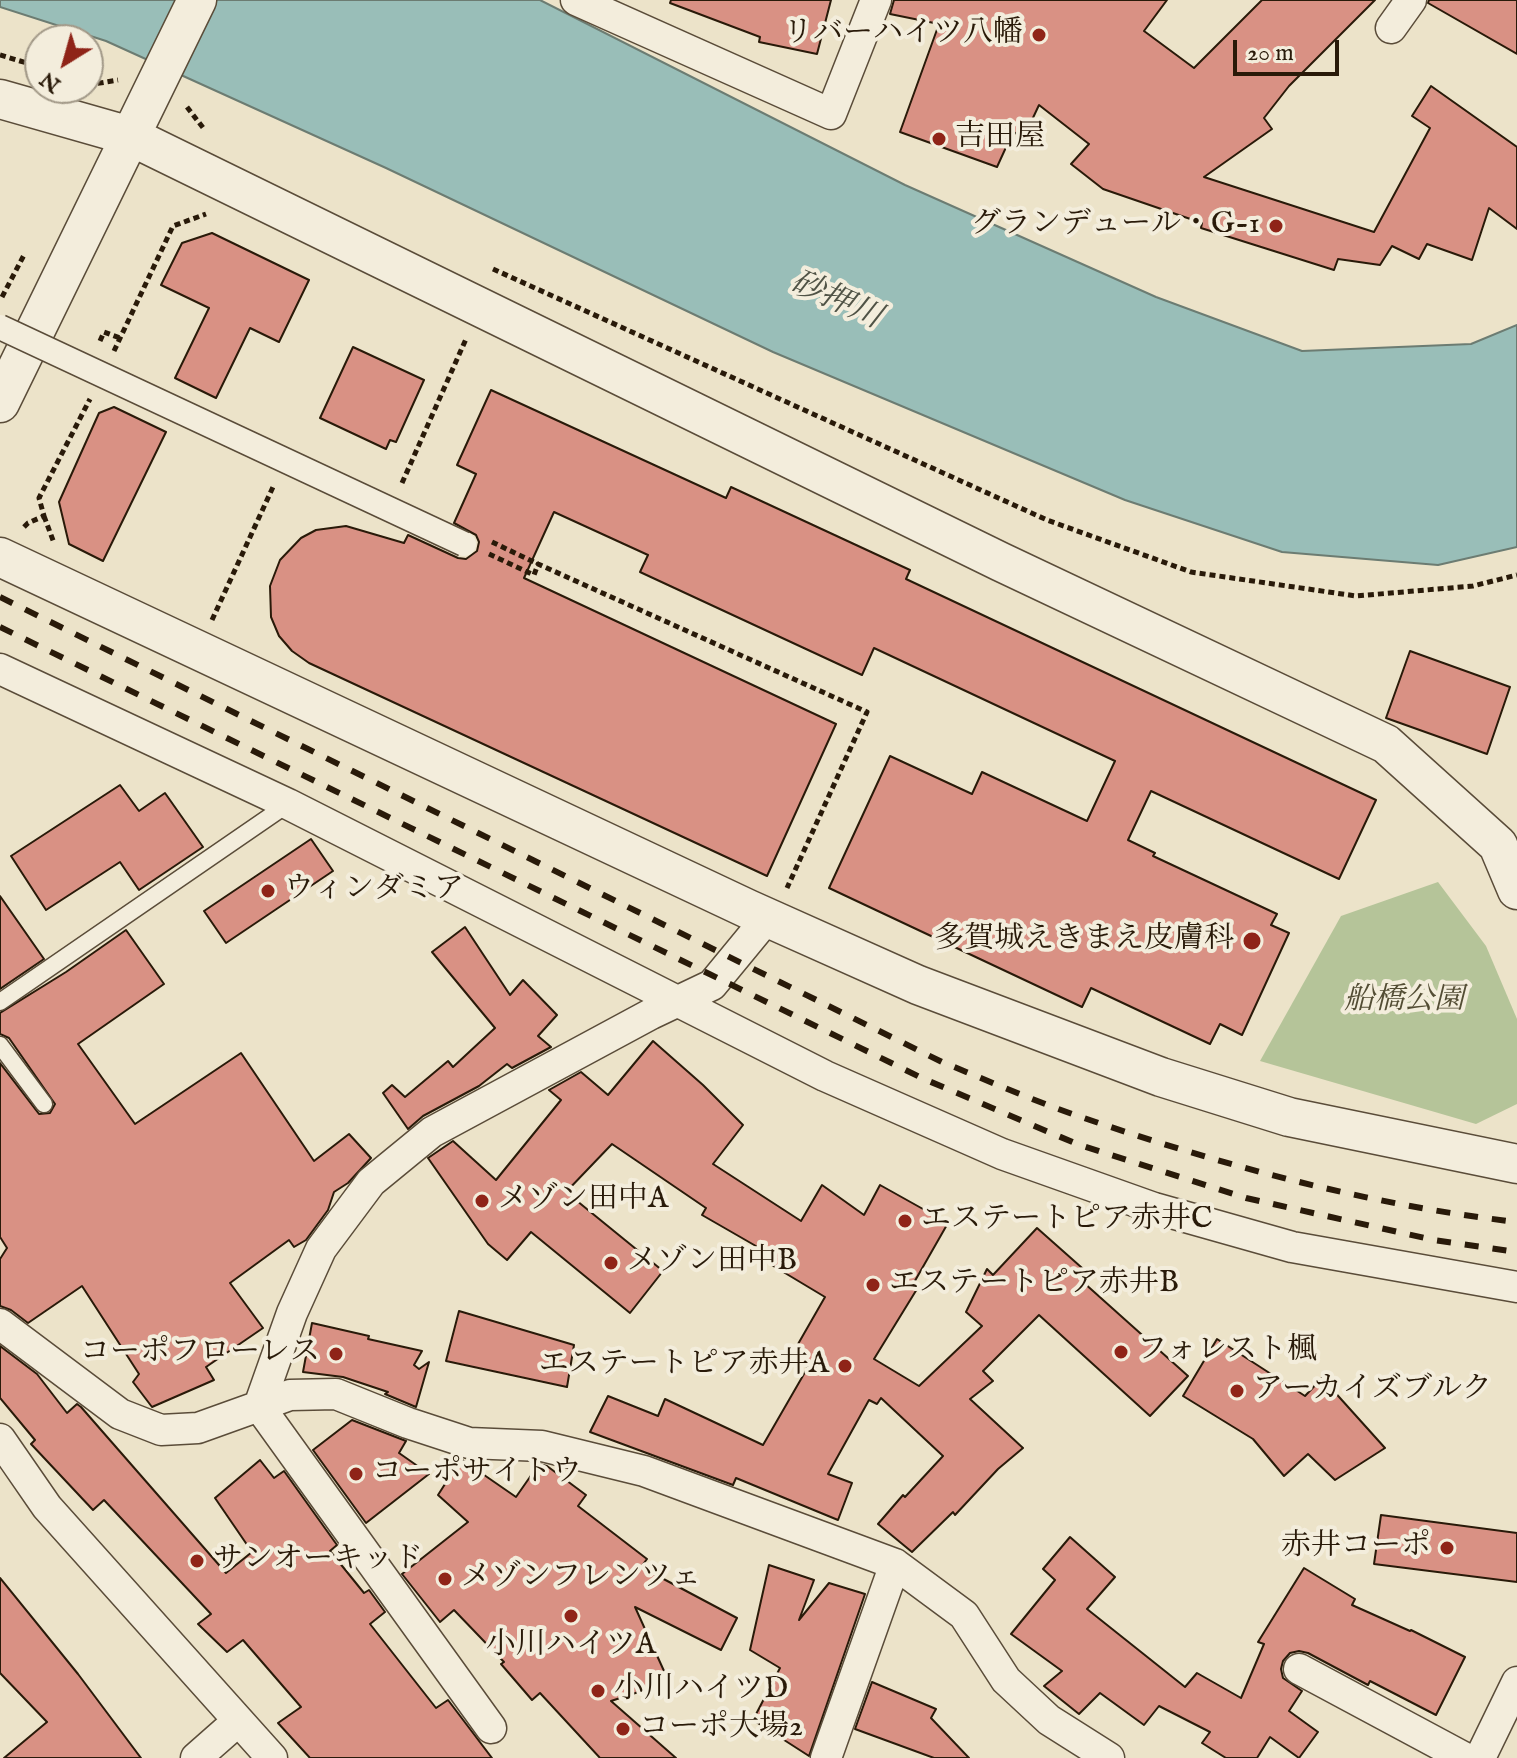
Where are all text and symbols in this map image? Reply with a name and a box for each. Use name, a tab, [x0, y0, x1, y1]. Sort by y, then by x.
place label: リバーハイツ八幡	[783, 17, 1023, 53]
north arrow	[24, 24, 104, 104]
scale bar	[1237, 24, 1343, 74]
marker: リバーハイツ八幡	[1030, 26, 1048, 44]
text: 20 m	[1247, 38, 1294, 69]
text: N	[35, 65, 67, 98]
place label: 吉田屋	[955, 121, 1045, 157]
marker: 吉田屋	[930, 130, 948, 148]
place label: グランデュール・G-1	[971, 208, 1260, 244]
marker: グランデュール・G-1	[1267, 217, 1285, 235]
water label: 砂押川	[783, 265, 887, 339]
place label: ウィンダミア	[284, 873, 464, 909]
marker: ウィンダミア	[259, 882, 277, 900]
place label: 多賀城えきまえ皮膚科	[934, 923, 1234, 959]
marker: 多賀城えきまえ皮膚科	[1241, 930, 1263, 952]
park label: 船橋公園	[1344, 984, 1464, 1020]
place label: メゾン田中A	[498, 1183, 668, 1219]
marker: メゾン田中A	[473, 1192, 491, 1210]
place label: エステートピア赤井C	[921, 1203, 1212, 1239]
marker: エステートピア赤井C	[896, 1212, 914, 1230]
place label: メゾン田中B	[627, 1245, 797, 1281]
marker: メゾン田中B	[602, 1254, 620, 1272]
place label: エステートピア赤井B	[889, 1267, 1179, 1303]
marker: エステートピア赤井B	[864, 1276, 882, 1294]
place label: フォレスト楓	[1137, 1334, 1317, 1370]
place label: コーポフローレス	[80, 1336, 320, 1372]
marker: フォレスト楓	[1112, 1343, 1130, 1361]
marker: コーポフローレス	[327, 1345, 345, 1363]
place label: エステートピア赤井A	[539, 1348, 829, 1384]
marker: エステートピア赤井A	[836, 1357, 854, 1375]
place label: アーカイズブルク	[1253, 1373, 1492, 1409]
marker: アーカイズブルク	[1228, 1382, 1246, 1400]
place label: コーポサイトウ	[372, 1456, 582, 1492]
marker: コーポサイトウ	[347, 1465, 365, 1483]
place label: 赤井コーポ	[1281, 1530, 1431, 1566]
marker: 赤井コーポ	[1438, 1539, 1456, 1557]
place label: サンオーキッド	[213, 1543, 423, 1579]
marker: サンオーキッド	[188, 1552, 206, 1570]
place label: メゾンフレンツェ	[461, 1561, 701, 1597]
marker: メゾンフレンツェ	[436, 1570, 454, 1588]
marker: 小川ハイツA	[562, 1607, 580, 1625]
place label: 小川ハイツA	[486, 1629, 656, 1665]
place label: 小川ハイツD	[614, 1673, 788, 1709]
marker: 小川ハイツD	[589, 1682, 607, 1700]
place label: コーポ大場2	[639, 1711, 803, 1747]
marker: コーポ大場2	[614, 1720, 632, 1738]

